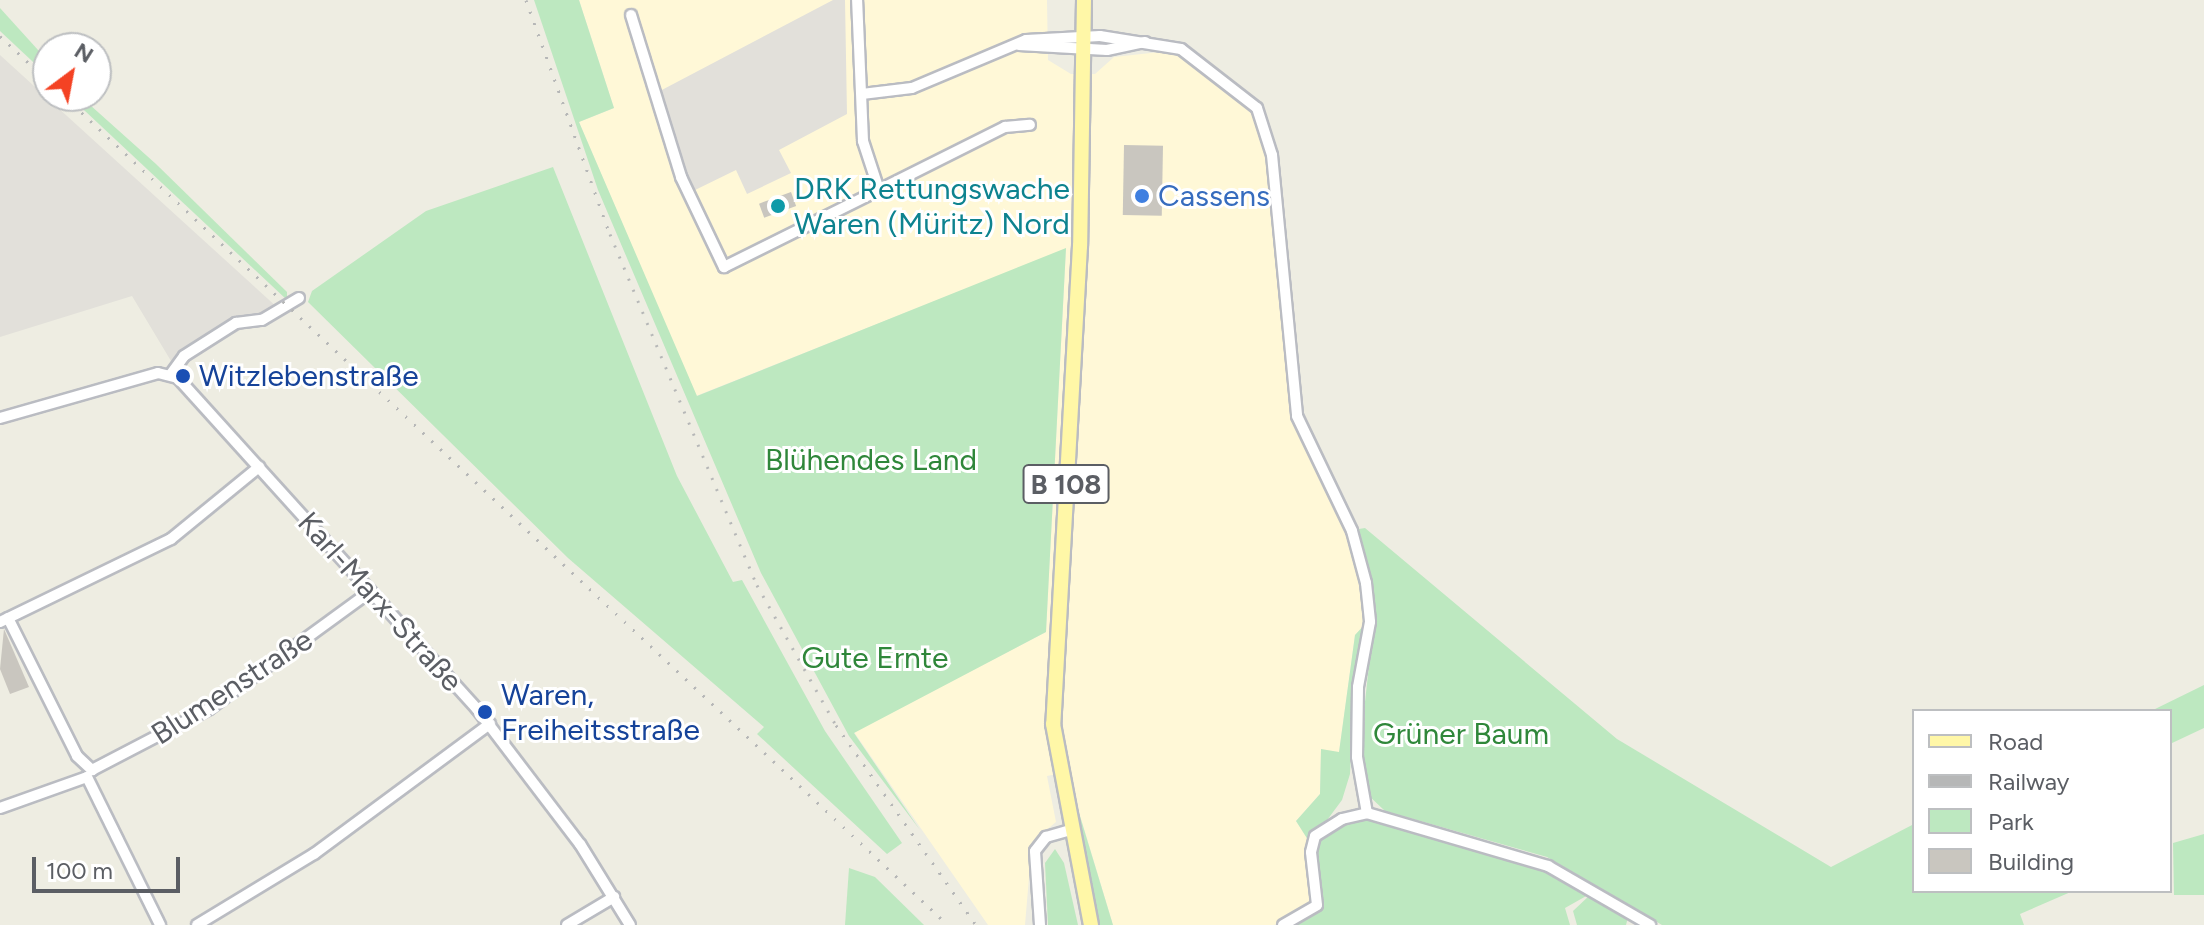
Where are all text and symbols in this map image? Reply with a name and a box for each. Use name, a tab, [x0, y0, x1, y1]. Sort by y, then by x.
north arrow	[32, 32, 112, 112]
text: N	[70, 37, 98, 69]
place label: DRK Rettungswache Waren (Müritz) Nord	[794, 171, 1070, 242]
place label: Cassens	[1158, 178, 1270, 214]
marker: Cassens	[1133, 187, 1151, 205]
marker: DRK Rettungswache Waren (Müritz) Nord	[769, 197, 787, 215]
place label: Witzlebenstraße	[199, 358, 419, 394]
marker: Witzlebenstraße	[174, 367, 192, 385]
park label: Blühendes Land	[765, 442, 977, 478]
road number: B 108	[1022, 460, 1110, 508]
street label: Karl-Marx-Straße	[290, 505, 470, 699]
street label: Blumenstraße	[145, 622, 319, 752]
park label: Gute Ernte	[802, 640, 948, 676]
place label: Waren, Freiheitsstraße	[501, 677, 700, 748]
marker: Waren, Freiheitsstraße	[476, 703, 494, 721]
legend	[1912, 709, 2172, 893]
park label: Grüner Baum	[1373, 716, 1549, 752]
text: Road	[1988, 727, 2043, 756]
text: Railway	[1988, 767, 2069, 796]
text: Park	[1988, 807, 2034, 836]
scale bar	[36, 841, 184, 891]
text: Building	[1988, 847, 2074, 876]
text: 100 m	[46, 856, 113, 885]

